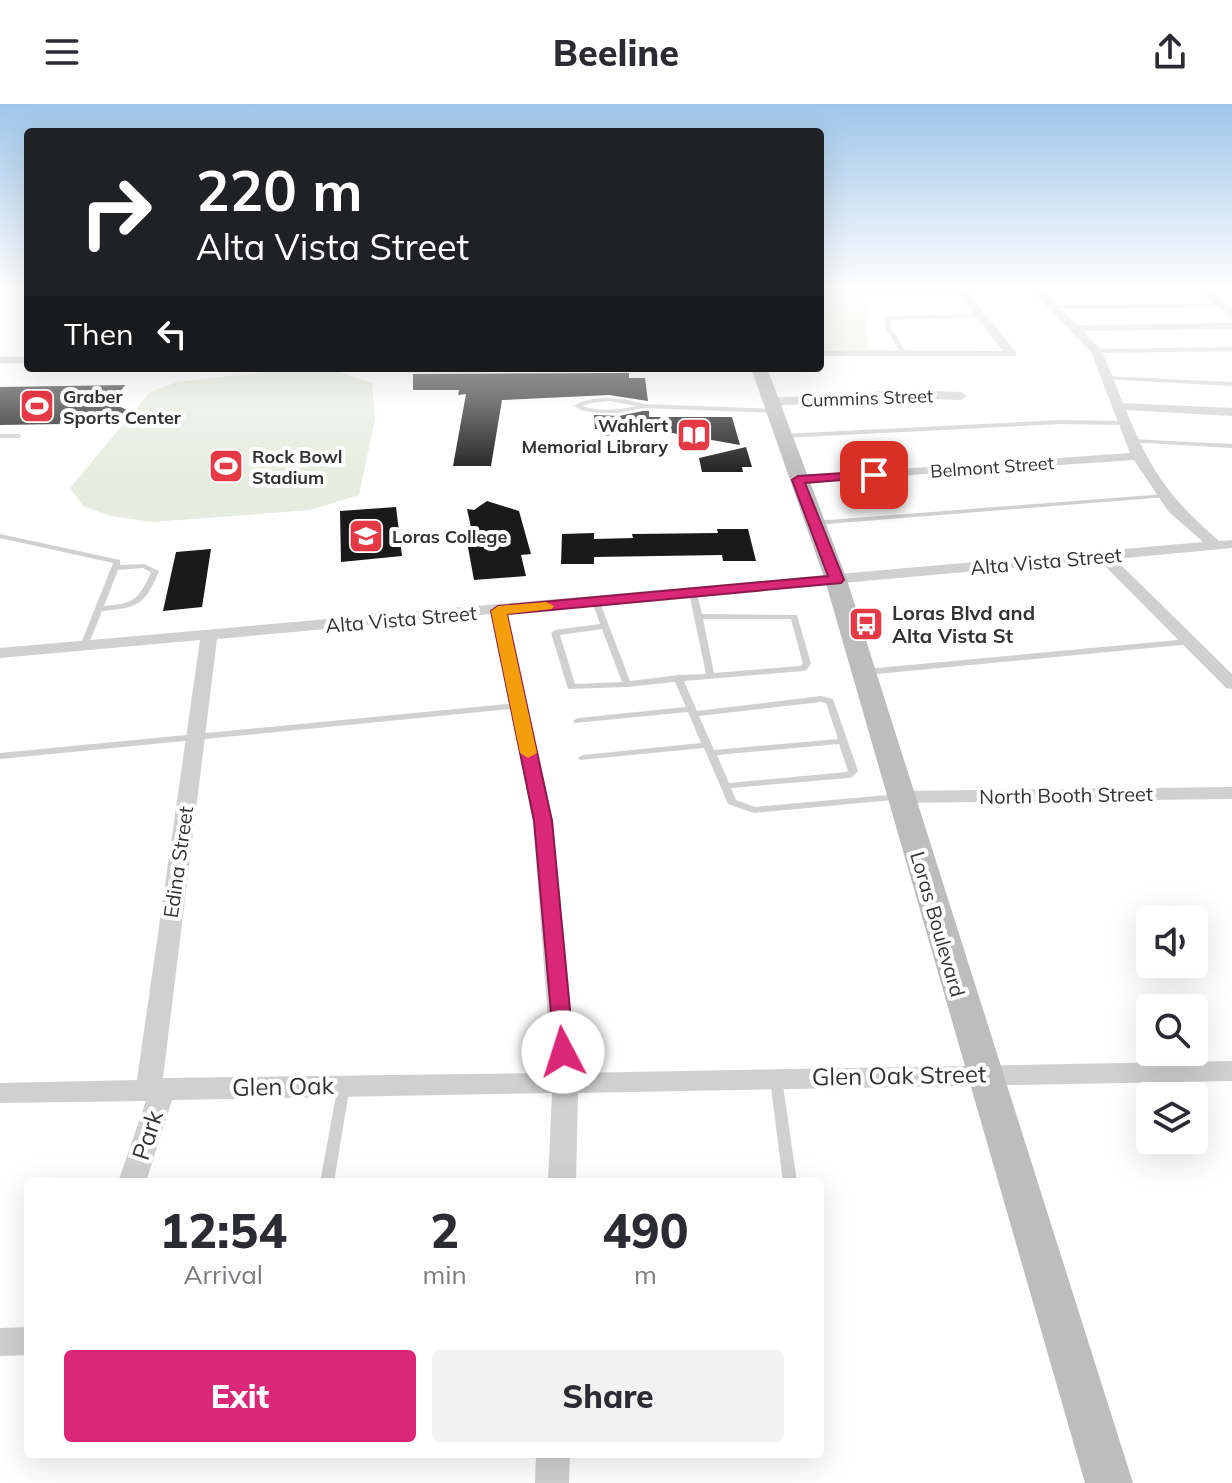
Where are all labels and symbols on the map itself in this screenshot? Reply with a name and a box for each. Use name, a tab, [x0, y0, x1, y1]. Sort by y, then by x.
street label: Cummins Street	[800, 384, 934, 412]
place label: Graber Sports Center	[63, 385, 182, 429]
sports icon: Graber Sports Center	[18, 387, 56, 425]
place label: Wahlert Memorial Library	[522, 414, 668, 458]
library icon: Wahlert Memorial Library	[675, 416, 713, 454]
pin	[840, 441, 908, 509]
place label: Rock Bowl Stadium	[252, 445, 343, 489]
sports icon: Rock Bowl Stadium	[207, 447, 245, 485]
street label: Belmont Street	[929, 451, 1055, 483]
school or university icon: Loras College	[347, 517, 385, 555]
place label: Loras College	[392, 525, 508, 548]
street label: Alta Vista Street	[969, 542, 1123, 580]
street label: Alta Vista Street	[324, 600, 478, 638]
place label: Loras Blvd and Alta Vista St	[892, 600, 1035, 648]
bus stop icon: Loras Blvd and Alta Vista St	[847, 605, 885, 643]
street label: North Booth Street	[979, 781, 1153, 809]
street label: Edina Street	[158, 804, 198, 920]
street label: Loras Boulevard	[905, 848, 971, 1000]
position arrow	[521, 1010, 605, 1094]
street label: Glen Oak Street	[811, 1058, 987, 1092]
street label: Glen Oak	[232, 1070, 335, 1102]
street label: Park	[125, 1106, 169, 1164]

